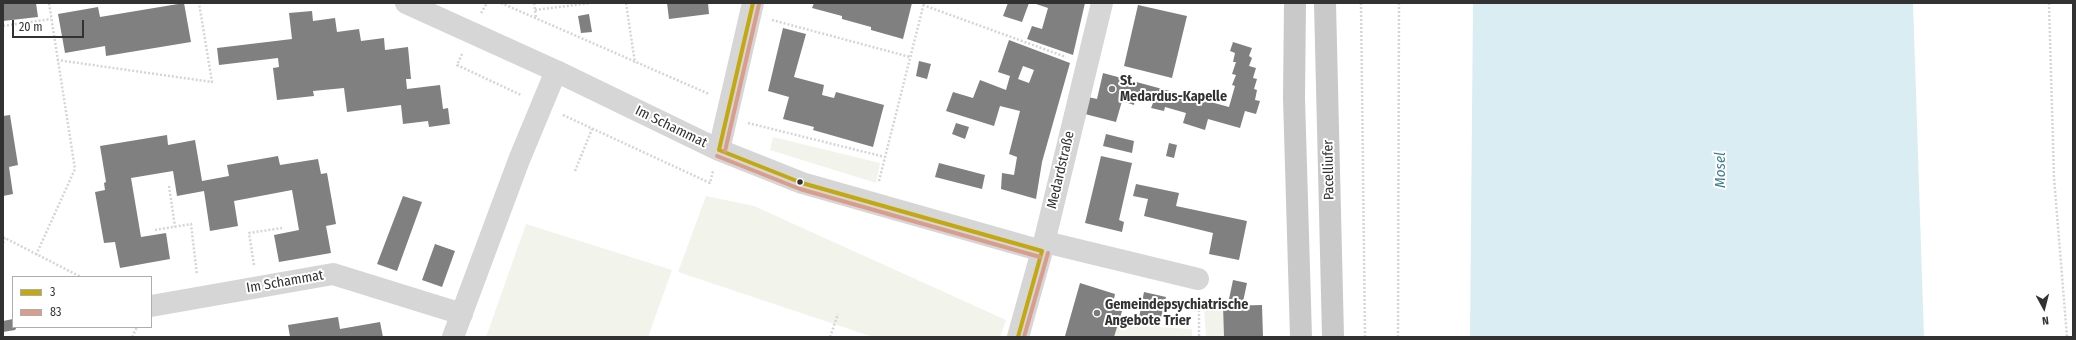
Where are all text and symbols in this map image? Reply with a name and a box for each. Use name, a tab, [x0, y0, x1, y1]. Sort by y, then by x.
scale bar	[14, 12, 86, 38]
text: 20 m	[19, 20, 43, 34]
place label: St. Medardus-Kapelle	[1120, 73, 1227, 106]
marker: St. Medardus-Kapelle	[1107, 84, 1117, 94]
street label: Im Schammat	[632, 102, 710, 152]
street label: Medardstraße	[1044, 129, 1078, 211]
street label: Pacelliufer	[1320, 140, 1338, 200]
water label: Mosel	[1712, 152, 1730, 188]
unlabelled marker	[795, 177, 805, 187]
street label: Im Schammat	[245, 267, 325, 297]
legend	[12, 276, 152, 328]
text: 3	[50, 285, 55, 299]
north arrow	[2024, 288, 2064, 328]
place label: Gemeindepsychiatrische Angebote Trier	[1105, 297, 1248, 330]
text: 83	[50, 305, 61, 319]
marker: Gemeindepsychiatrische Angebote Trier	[1092, 308, 1102, 318]
text: N	[2041, 314, 2050, 327]

